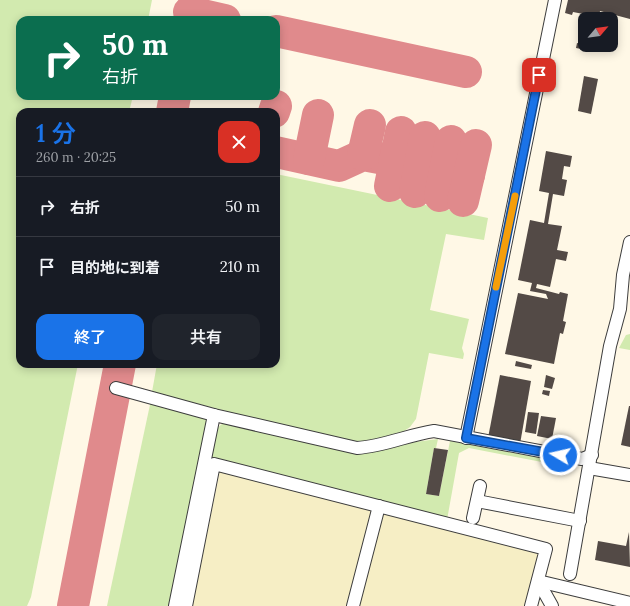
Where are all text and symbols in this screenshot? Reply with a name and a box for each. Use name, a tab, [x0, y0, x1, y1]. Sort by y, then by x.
north arrow	[578, 12, 618, 52]
map controls	[578, 12, 618, 52]
text: 50 m	[102, 27, 168, 63]
icon: right	[36, 32, 88, 84]
pin	[522, 58, 556, 92]
icon: arrive	[528, 64, 550, 86]
text: 右折	[102, 65, 138, 88]
text: 1 分	[36, 118, 76, 149]
button: close	[218, 121, 260, 163]
text: 260 m · 20:25	[36, 149, 116, 166]
icon: right	[36, 196, 58, 218]
text: 50 m	[225, 197, 260, 216]
text: 右折	[70, 198, 100, 217]
icon: arrive	[36, 256, 58, 278]
text: 210 m	[220, 257, 260, 276]
text: 目的地に到着	[70, 258, 160, 277]
button: 終了	[36, 314, 144, 360]
button: 共有	[152, 314, 260, 360]
position arrow	[539, 434, 581, 476]

